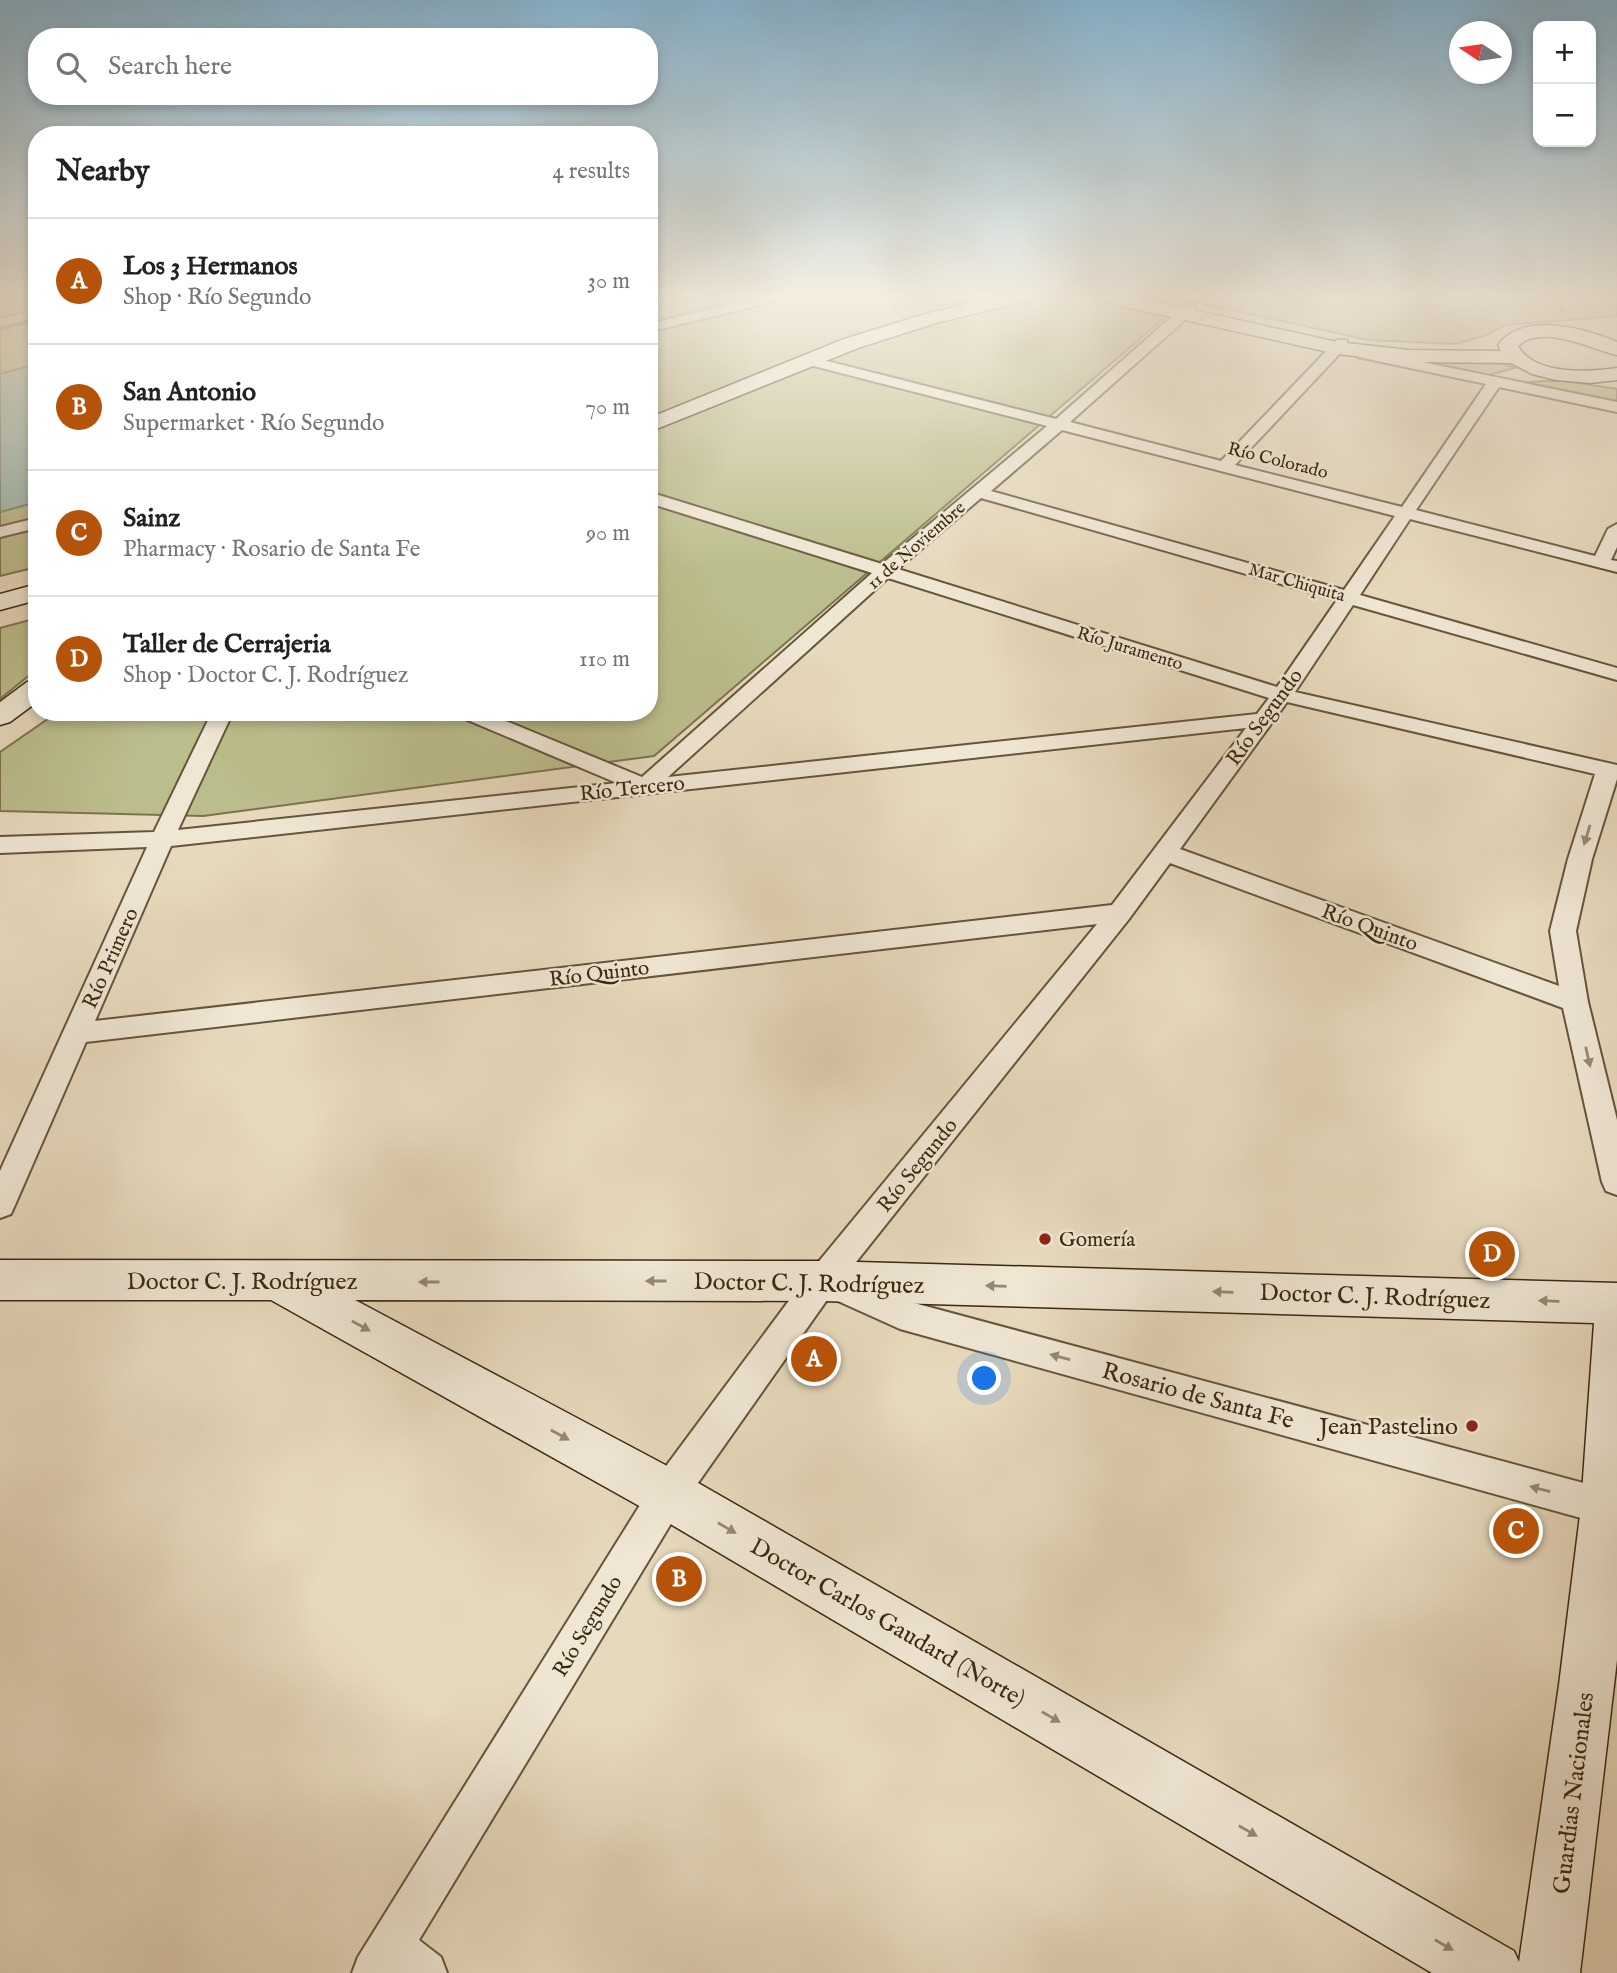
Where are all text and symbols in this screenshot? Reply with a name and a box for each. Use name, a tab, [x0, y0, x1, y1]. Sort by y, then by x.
north arrow	[1449, 21, 1512, 84]
map controls	[1533, 21, 1596, 147]
button: +	[1533, 21, 1596, 84]
search box	[28, 28, 658, 105]
icon: search	[52, 48, 90, 86]
text: Search here	[108, 50, 232, 83]
button: −	[1533, 84, 1596, 147]
text: Nearby	[56, 153, 149, 191]
text: 4 results	[552, 157, 630, 186]
text: Los 3 Hermanos	[123, 250, 298, 283]
text: A	[71, 267, 87, 296]
text: 30 m	[587, 267, 630, 296]
text: Shop · Río Segundo	[123, 283, 311, 312]
text: San Antonio	[123, 376, 256, 409]
text: B	[71, 393, 87, 422]
text: 70 m	[585, 393, 630, 422]
text: Supermarket · Río Segundo	[123, 409, 384, 438]
street label: Río Colorado	[1225, 438, 1330, 485]
street label: 11 de Noviembre	[863, 497, 971, 595]
text: Sainz	[123, 502, 180, 535]
text: C	[71, 519, 87, 548]
text: 90 m	[586, 519, 630, 548]
text: Pharmacy · Rosario de Santa Fe	[123, 535, 420, 564]
street label: Mar Chiquita	[1246, 559, 1348, 608]
street label: Río Juramento	[1074, 622, 1186, 677]
text: Taller de Cerrajeria	[123, 628, 331, 661]
text: D	[70, 645, 88, 674]
text: 110 m	[579, 645, 630, 674]
text: Shop · Doctor C. J. Rodríguez	[123, 661, 408, 690]
street label: Río Segundo	[1221, 664, 1310, 772]
street label: Río Tercero	[578, 771, 686, 808]
one-way arrow	[1582, 825, 1592, 846]
street label: Río Quinto	[1318, 899, 1421, 958]
street label: Río Primero	[77, 904, 146, 1013]
street label: Río Quinto	[548, 955, 651, 994]
one-way arrow	[1582, 1046, 1593, 1068]
street label: Río Segundo	[872, 1113, 964, 1219]
place label: Gomería	[1059, 1227, 1136, 1254]
pin: D	[1469, 1228, 1515, 1280]
marker: Gomería	[1037, 1231, 1053, 1247]
street label: Doctor C. J. Rodríguez	[126, 1267, 358, 1298]
street label: Doctor C. J. Rodríguez	[693, 1267, 925, 1302]
one-way arrow	[645, 1275, 667, 1287]
one-way arrow	[417, 1276, 439, 1288]
street label: Doctor C. J. Rodríguez	[1259, 1278, 1491, 1317]
one-way arrow	[985, 1280, 1007, 1292]
one-way arrow	[1212, 1287, 1234, 1298]
one-way arrow	[1538, 1296, 1560, 1307]
one-way arrow	[351, 1320, 370, 1332]
pin: A	[791, 1333, 837, 1385]
one-way arrow	[1050, 1352, 1071, 1362]
street label: Rosario de Santa Fe	[1098, 1356, 1297, 1437]
your location	[967, 1361, 1001, 1395]
place label: Jean Pastelino	[1316, 1412, 1458, 1443]
marker: Jean Pastelino	[1464, 1418, 1480, 1434]
one-way arrow	[551, 1429, 570, 1441]
one-way arrow	[1529, 1483, 1550, 1493]
pin: C	[1493, 1505, 1539, 1557]
one-way arrow	[718, 1522, 737, 1535]
street label: Doctor Carlos Gaudard (Norte)	[744, 1532, 1030, 1715]
pin: B	[656, 1553, 702, 1605]
street label: Río Segundo	[547, 1571, 629, 1682]
street label: Guardias Nacionales	[1547, 1691, 1602, 1896]
one-way arrow	[1041, 1710, 1060, 1723]
one-way arrow	[1238, 1825, 1257, 1837]
one-way arrow	[1435, 1939, 1454, 1952]

